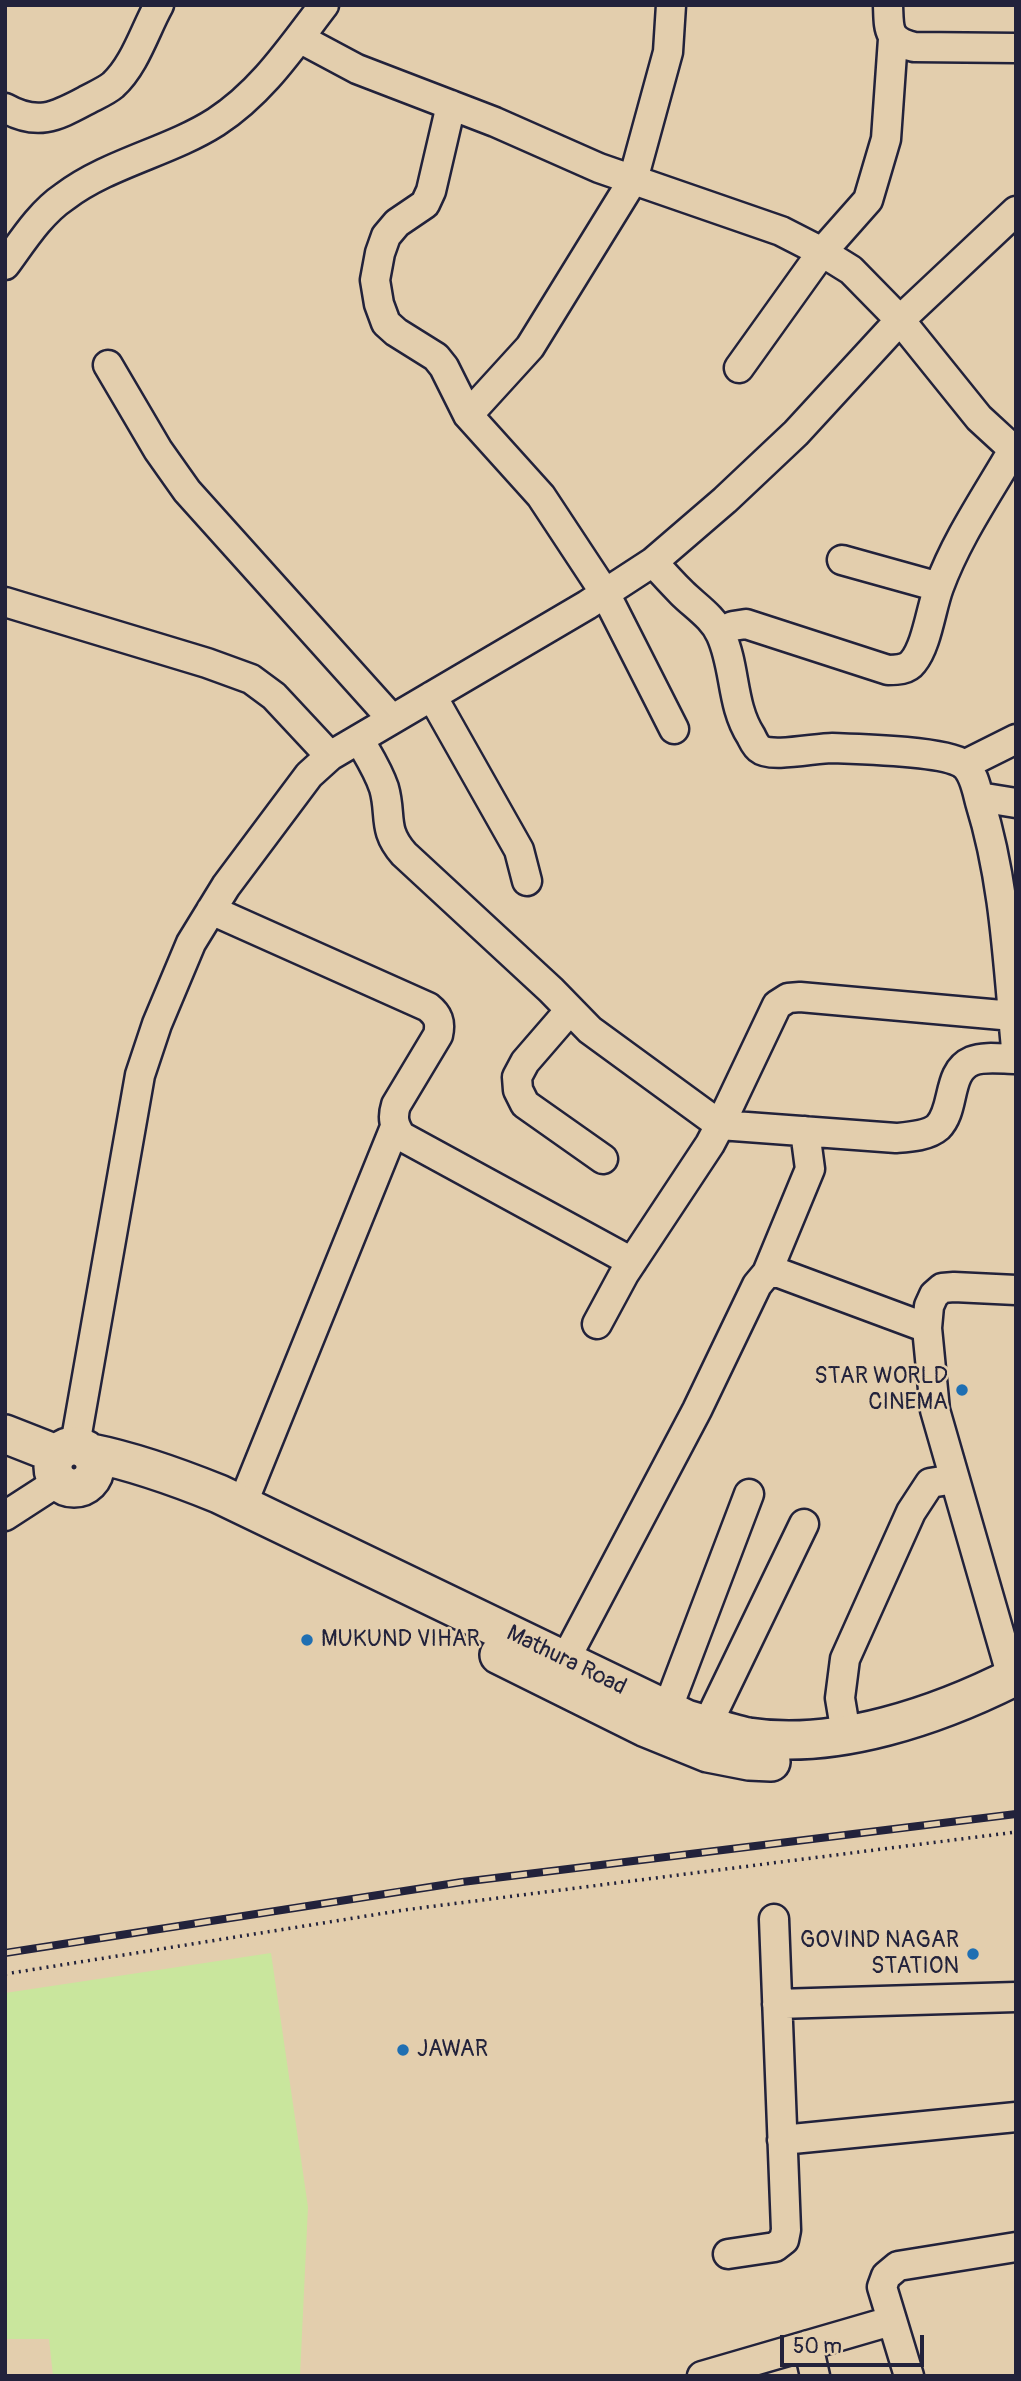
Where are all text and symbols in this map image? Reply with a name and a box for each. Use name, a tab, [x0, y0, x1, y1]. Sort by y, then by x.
place label: STAR WORLD CINEMA	[814, 1363, 948, 1417]
marker: STAR WORLD CINEMA	[954, 1382, 970, 1398]
street label: Mathura Road	[502, 1620, 630, 1702]
place label: MUKUND VIHAR	[321, 1626, 480, 1654]
marker: MUKUND VIHAR	[299, 1632, 315, 1648]
place label: GOVIND NAGAR STATION	[800, 1927, 959, 1981]
marker: GOVIND NAGAR STATION	[965, 1946, 981, 1962]
place label: JAWAR	[417, 2036, 488, 2064]
marker: JAWAR	[395, 2042, 411, 2058]
scale bar	[783, 2322, 926, 2366]
text: 50 m	[793, 2333, 842, 2360]

